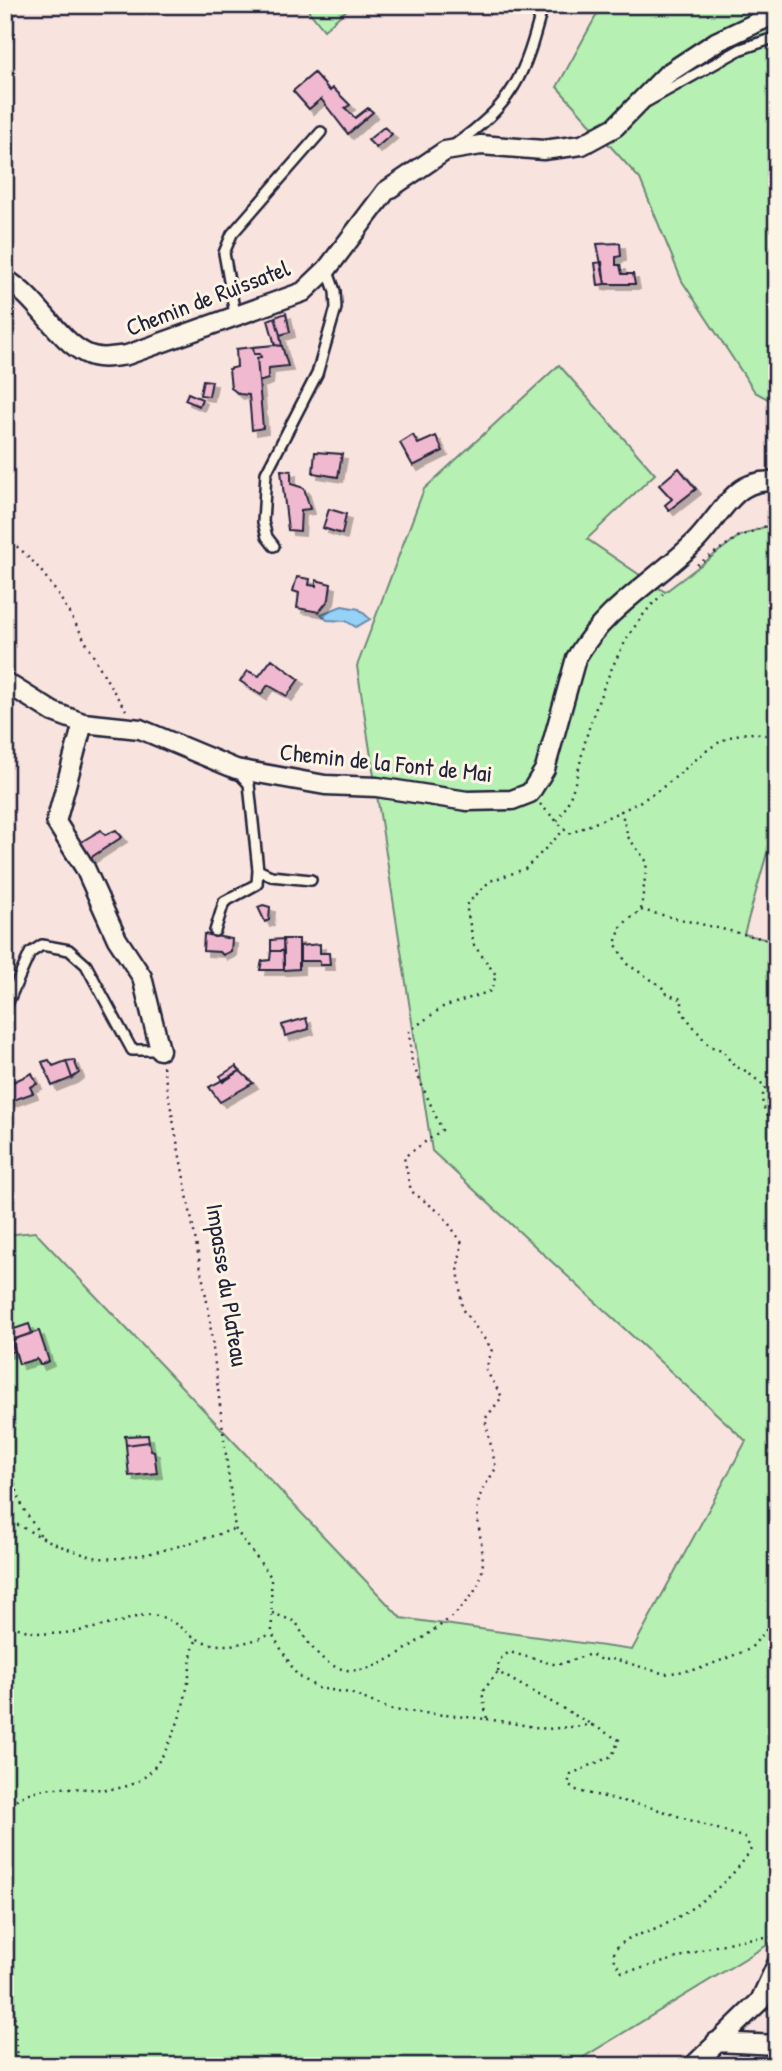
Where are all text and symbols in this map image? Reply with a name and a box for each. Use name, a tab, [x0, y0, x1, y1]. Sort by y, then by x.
street label: Chemin de Ruissatel	[121, 251, 295, 343]
street label: Chemin de la Font de Mai	[278, 735, 494, 789]
street label: Impasse du Plateau	[199, 1201, 257, 1369]

